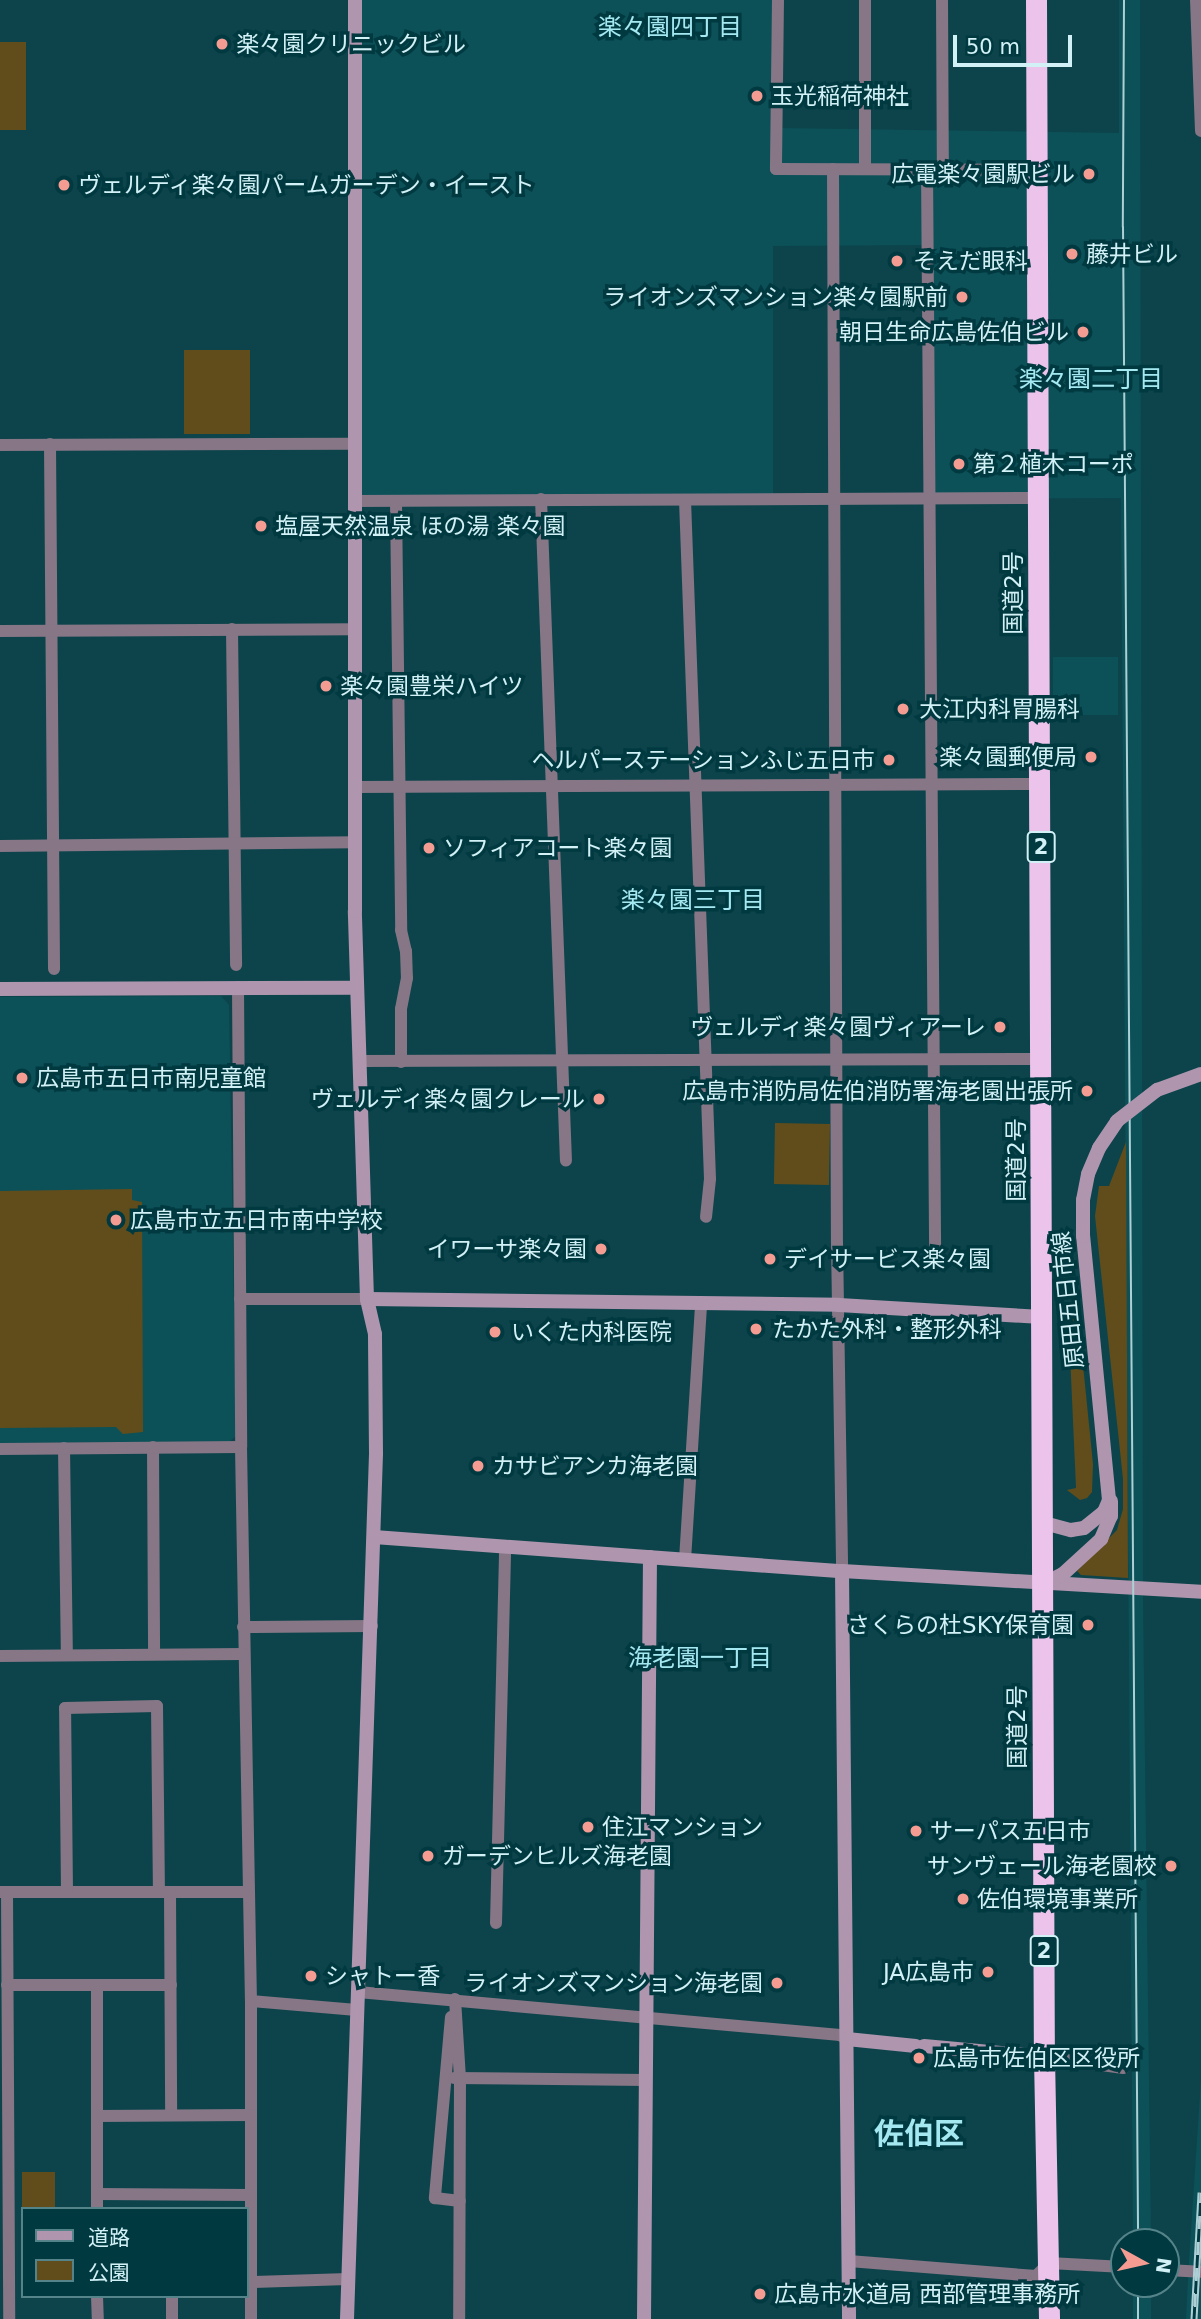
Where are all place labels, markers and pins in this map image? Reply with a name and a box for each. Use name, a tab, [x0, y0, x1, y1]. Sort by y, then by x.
place label: 楽々園クリニックビル	[236, 30, 466, 58]
marker: 楽々園クリニックビル	[214, 36, 230, 52]
place label: 玉光稲荷神社	[771, 82, 909, 110]
marker: 玉光稲荷神社	[749, 88, 765, 104]
place label: 広電楽々園駅ビル	[891, 160, 1075, 188]
marker: 広電楽々園駅ビル	[1081, 166, 1097, 182]
place label: ヴェルディ楽々園パームガーデン・イースト	[78, 171, 538, 199]
marker: ヴェルディ楽々園パームガーデン・イースト	[56, 177, 72, 193]
place label: 藤井ビル	[1086, 240, 1178, 268]
marker: 藤井ビル	[1064, 246, 1080, 262]
place label: そえだ眼科	[913, 247, 1028, 275]
marker: そえだ眼科	[887, 251, 907, 271]
place label: ライオンズマンション楽々園駅前	[603, 283, 948, 311]
marker: ライオンズマンション楽々園駅前	[954, 289, 970, 305]
place label: 朝日生命広島佐伯ビル	[839, 318, 1069, 346]
marker: 朝日生命広島佐伯ビル	[1075, 324, 1091, 340]
place label: 第２植木コーポ	[973, 450, 1134, 478]
marker: 第２植木コーポ	[951, 456, 967, 472]
place label: 塩屋天然温泉 ほの湯 楽々園	[275, 512, 566, 540]
marker: 塩屋天然温泉 ほの湯 楽々園	[253, 518, 269, 534]
place label: 楽々園豊栄ハイツ	[340, 672, 524, 700]
marker: 楽々園豊栄ハイツ	[318, 678, 334, 694]
place label: 大江内科胃腸科	[919, 695, 1080, 723]
marker: 大江内科胃腸科	[893, 699, 913, 719]
place label: 楽々園郵便局	[939, 743, 1077, 771]
place label: ヘルパーステーションふじ五日市	[530, 746, 875, 774]
marker: 楽々園郵便局	[1083, 749, 1099, 765]
marker: ヘルパーステーションふじ五日市	[881, 752, 897, 768]
place label: ソフィアコート楽々園	[443, 834, 673, 862]
marker: ソフィアコート楽々園	[421, 840, 437, 856]
place label: ヴェルディ楽々園ヴィアーレ	[688, 1013, 986, 1041]
marker: ヴェルディ楽々園ヴィアーレ	[992, 1019, 1008, 1035]
place label: 広島市五日市南児童館	[36, 1064, 266, 1092]
marker: 広島市五日市南児童館	[14, 1070, 30, 1086]
place label: 広島市消防局佐伯消防署海老園出張所	[682, 1077, 1073, 1105]
marker: 広島市消防局佐伯消防署海老園出張所	[1079, 1083, 1095, 1099]
place label: ヴェルディ楽々園クレール	[309, 1085, 585, 1113]
marker: ヴェルディ楽々園クレール	[591, 1091, 607, 1107]
place label: 広島市立五日市南中学校	[130, 1206, 383, 1234]
marker: 広島市立五日市南中学校	[108, 1212, 124, 1228]
place label: イワーサ楽々園	[426, 1235, 587, 1263]
marker: イワーサ楽々園	[593, 1241, 609, 1257]
place label: デイサービス楽々園	[784, 1245, 991, 1273]
marker: デイサービス楽々園	[762, 1251, 778, 1267]
place label: たかた外科・整形外科	[772, 1315, 1002, 1343]
place label: いくた内科医院	[511, 1318, 672, 1346]
marker: たかた外科・整形外科	[746, 1319, 766, 1339]
marker: いくた内科医院	[485, 1322, 505, 1342]
place label: カサビアンカ海老園	[492, 1452, 699, 1480]
marker: カサビアンカ海老園	[470, 1458, 486, 1474]
place label: さくらの杜SKY保育園	[847, 1611, 1074, 1639]
marker: さくらの杜SKY保育園	[1080, 1617, 1096, 1633]
place label: 住江マンション	[602, 1813, 763, 1841]
place label: サーパス五日市	[930, 1817, 1091, 1845]
marker: 住江マンション	[580, 1819, 596, 1835]
marker: サーパス五日市	[908, 1823, 924, 1839]
place label: ガーデンヒルズ海老園	[442, 1842, 672, 1870]
marker: ガーデンヒルズ海老園	[420, 1848, 436, 1864]
place label: サンヴェール海老園校	[927, 1852, 1157, 1880]
marker: サンヴェール海老園校	[1163, 1858, 1179, 1874]
place label: 佐伯環境事業所	[977, 1885, 1138, 1913]
marker: 佐伯環境事業所	[955, 1891, 971, 1907]
place label: JA広島市	[883, 1958, 974, 1986]
place label: シャトー香	[325, 1962, 440, 1990]
marker: JA広島市	[980, 1964, 996, 1980]
marker: シャトー香	[303, 1968, 319, 1984]
place label: ライオンズマンション海老園	[464, 1969, 763, 1997]
marker: ライオンズマンション海老園	[769, 1975, 785, 1991]
place label: 広島市佐伯区区役所	[933, 2044, 1140, 2072]
marker: 広島市佐伯区区役所	[911, 2050, 927, 2066]
place label: 広島市水道局 西部管理事務所	[774, 2280, 1080, 2308]
marker: 広島市水道局 西部管理事務所	[752, 2286, 768, 2302]

